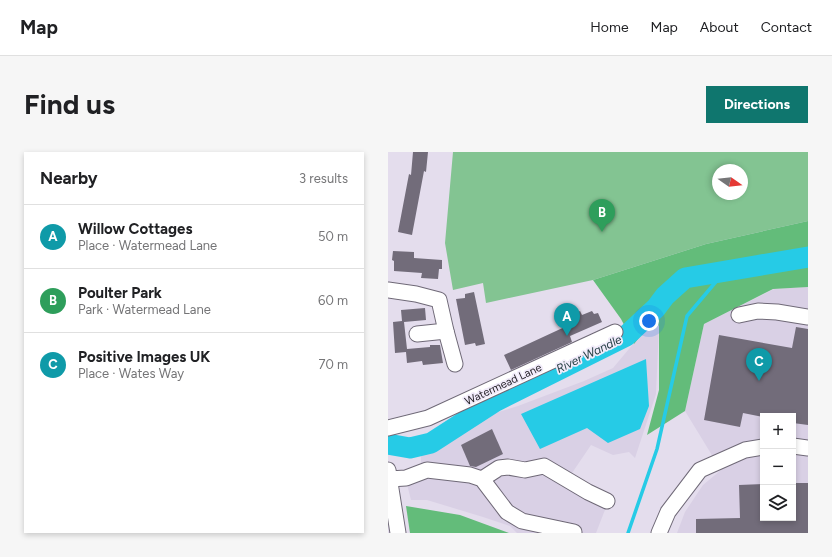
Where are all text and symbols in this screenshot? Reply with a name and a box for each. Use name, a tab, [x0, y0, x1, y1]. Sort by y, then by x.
text: Map	[20, 16, 58, 39]
text: Home	[590, 19, 629, 36]
text: Map	[651, 19, 678, 36]
text: About	[700, 19, 739, 36]
text: Contact	[761, 19, 812, 36]
button: Directions	[706, 86, 808, 123]
text: Find us	[24, 87, 115, 121]
north arrow	[712, 164, 748, 200]
text: Nearby	[40, 168, 98, 188]
text: 3 results	[299, 171, 348, 186]
pin: B	[589, 199, 615, 232]
text: Willow Cottages	[78, 220, 192, 238]
text: A	[48, 229, 58, 244]
text: 50 m	[318, 229, 348, 244]
text: Place · Watermead Lane	[78, 238, 217, 253]
text: Poulter Park	[78, 284, 162, 302]
text: B	[49, 293, 57, 308]
text: 60 m	[318, 293, 348, 308]
text: Park · Watermead Lane	[78, 302, 211, 317]
pin: A	[554, 303, 580, 336]
your location	[639, 311, 659, 331]
water label: River Wandle	[554, 332, 624, 376]
text: Positive Images UK	[78, 348, 210, 366]
pin: C	[746, 348, 772, 381]
text: C	[48, 357, 58, 372]
text: 70 m	[318, 357, 348, 372]
street label: Watermead Lane	[463, 361, 544, 408]
text: Place · Wates Way	[78, 366, 184, 381]
map controls	[760, 413, 796, 521]
button: +	[760, 413, 796, 449]
button: −	[760, 449, 796, 485]
button: layers	[760, 485, 796, 521]

